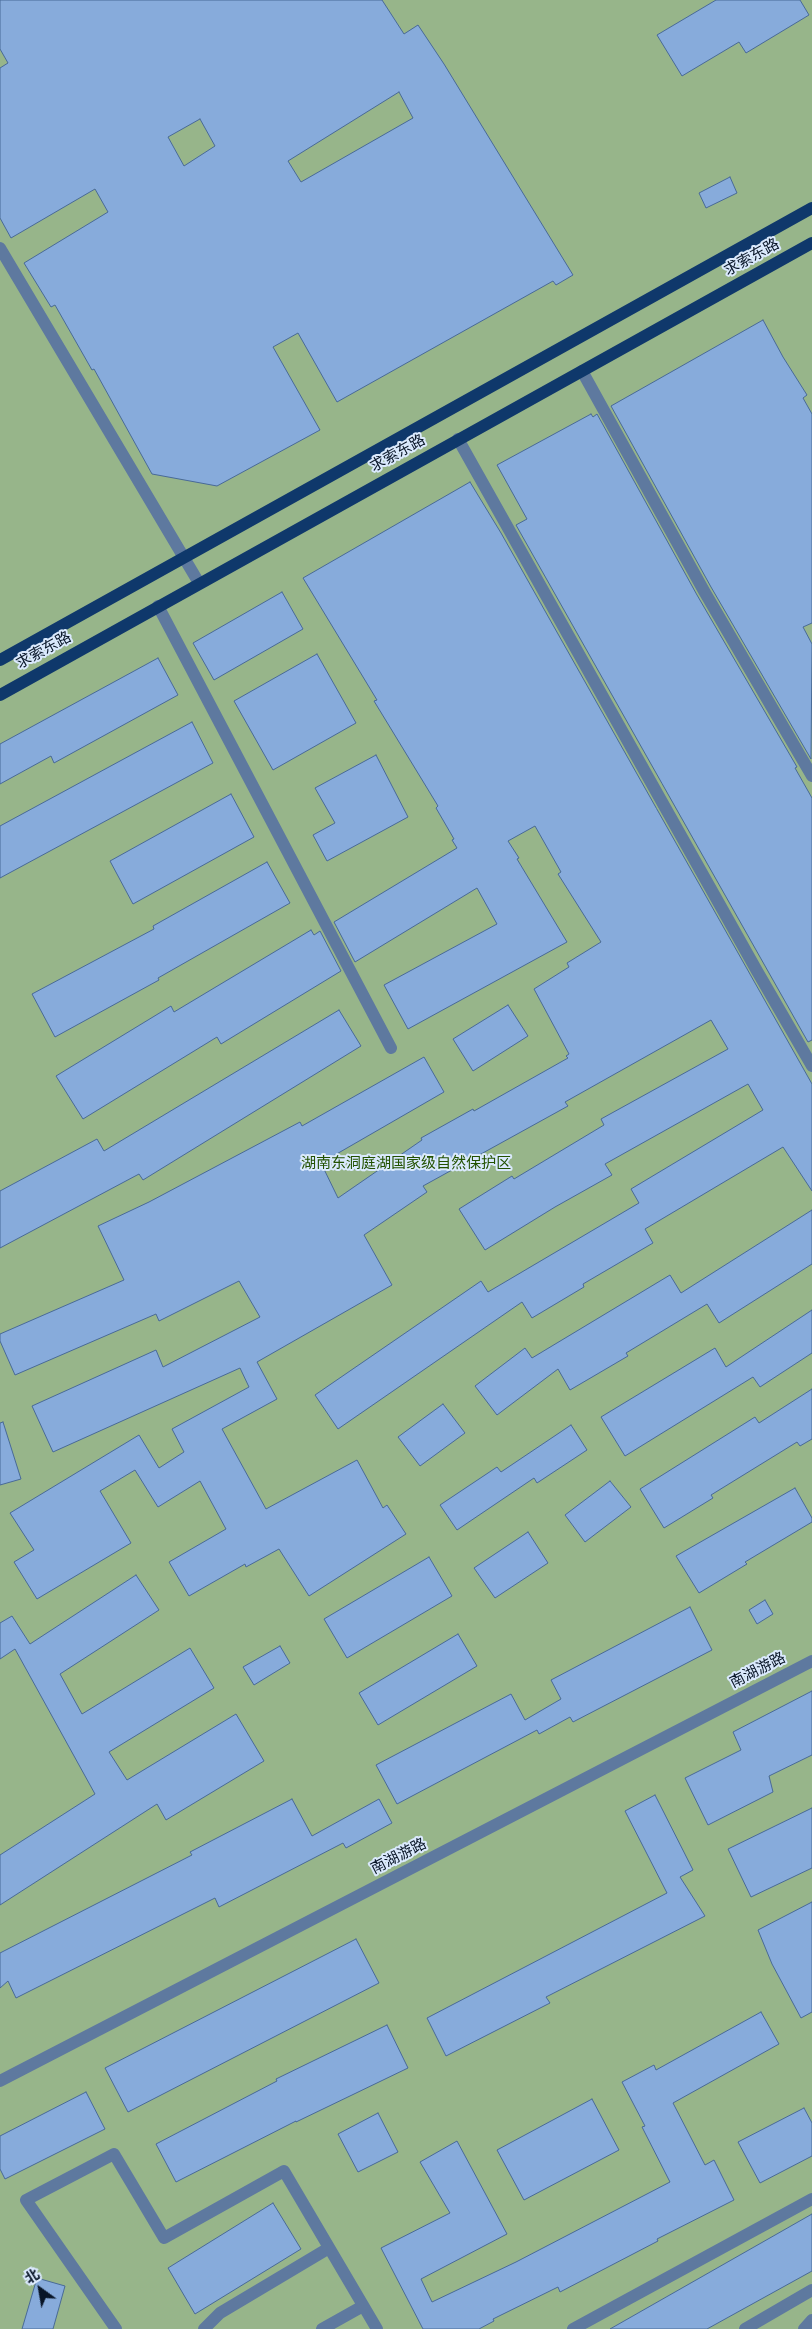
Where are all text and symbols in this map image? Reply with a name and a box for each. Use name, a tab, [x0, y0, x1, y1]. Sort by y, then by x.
street label: 求索东路	[721, 236, 783, 280]
street label: 求索东路	[367, 432, 429, 476]
street label: 求索东路	[13, 629, 75, 673]
park label: 湖南东洞庭湖国家级自然保护区	[301, 1155, 511, 1173]
street label: 南湖游路	[727, 1649, 789, 1693]
street label: 南湖游路	[368, 1835, 430, 1879]
text: 北	[20, 2263, 43, 2288]
north arrow	[15, 2264, 65, 2314]

